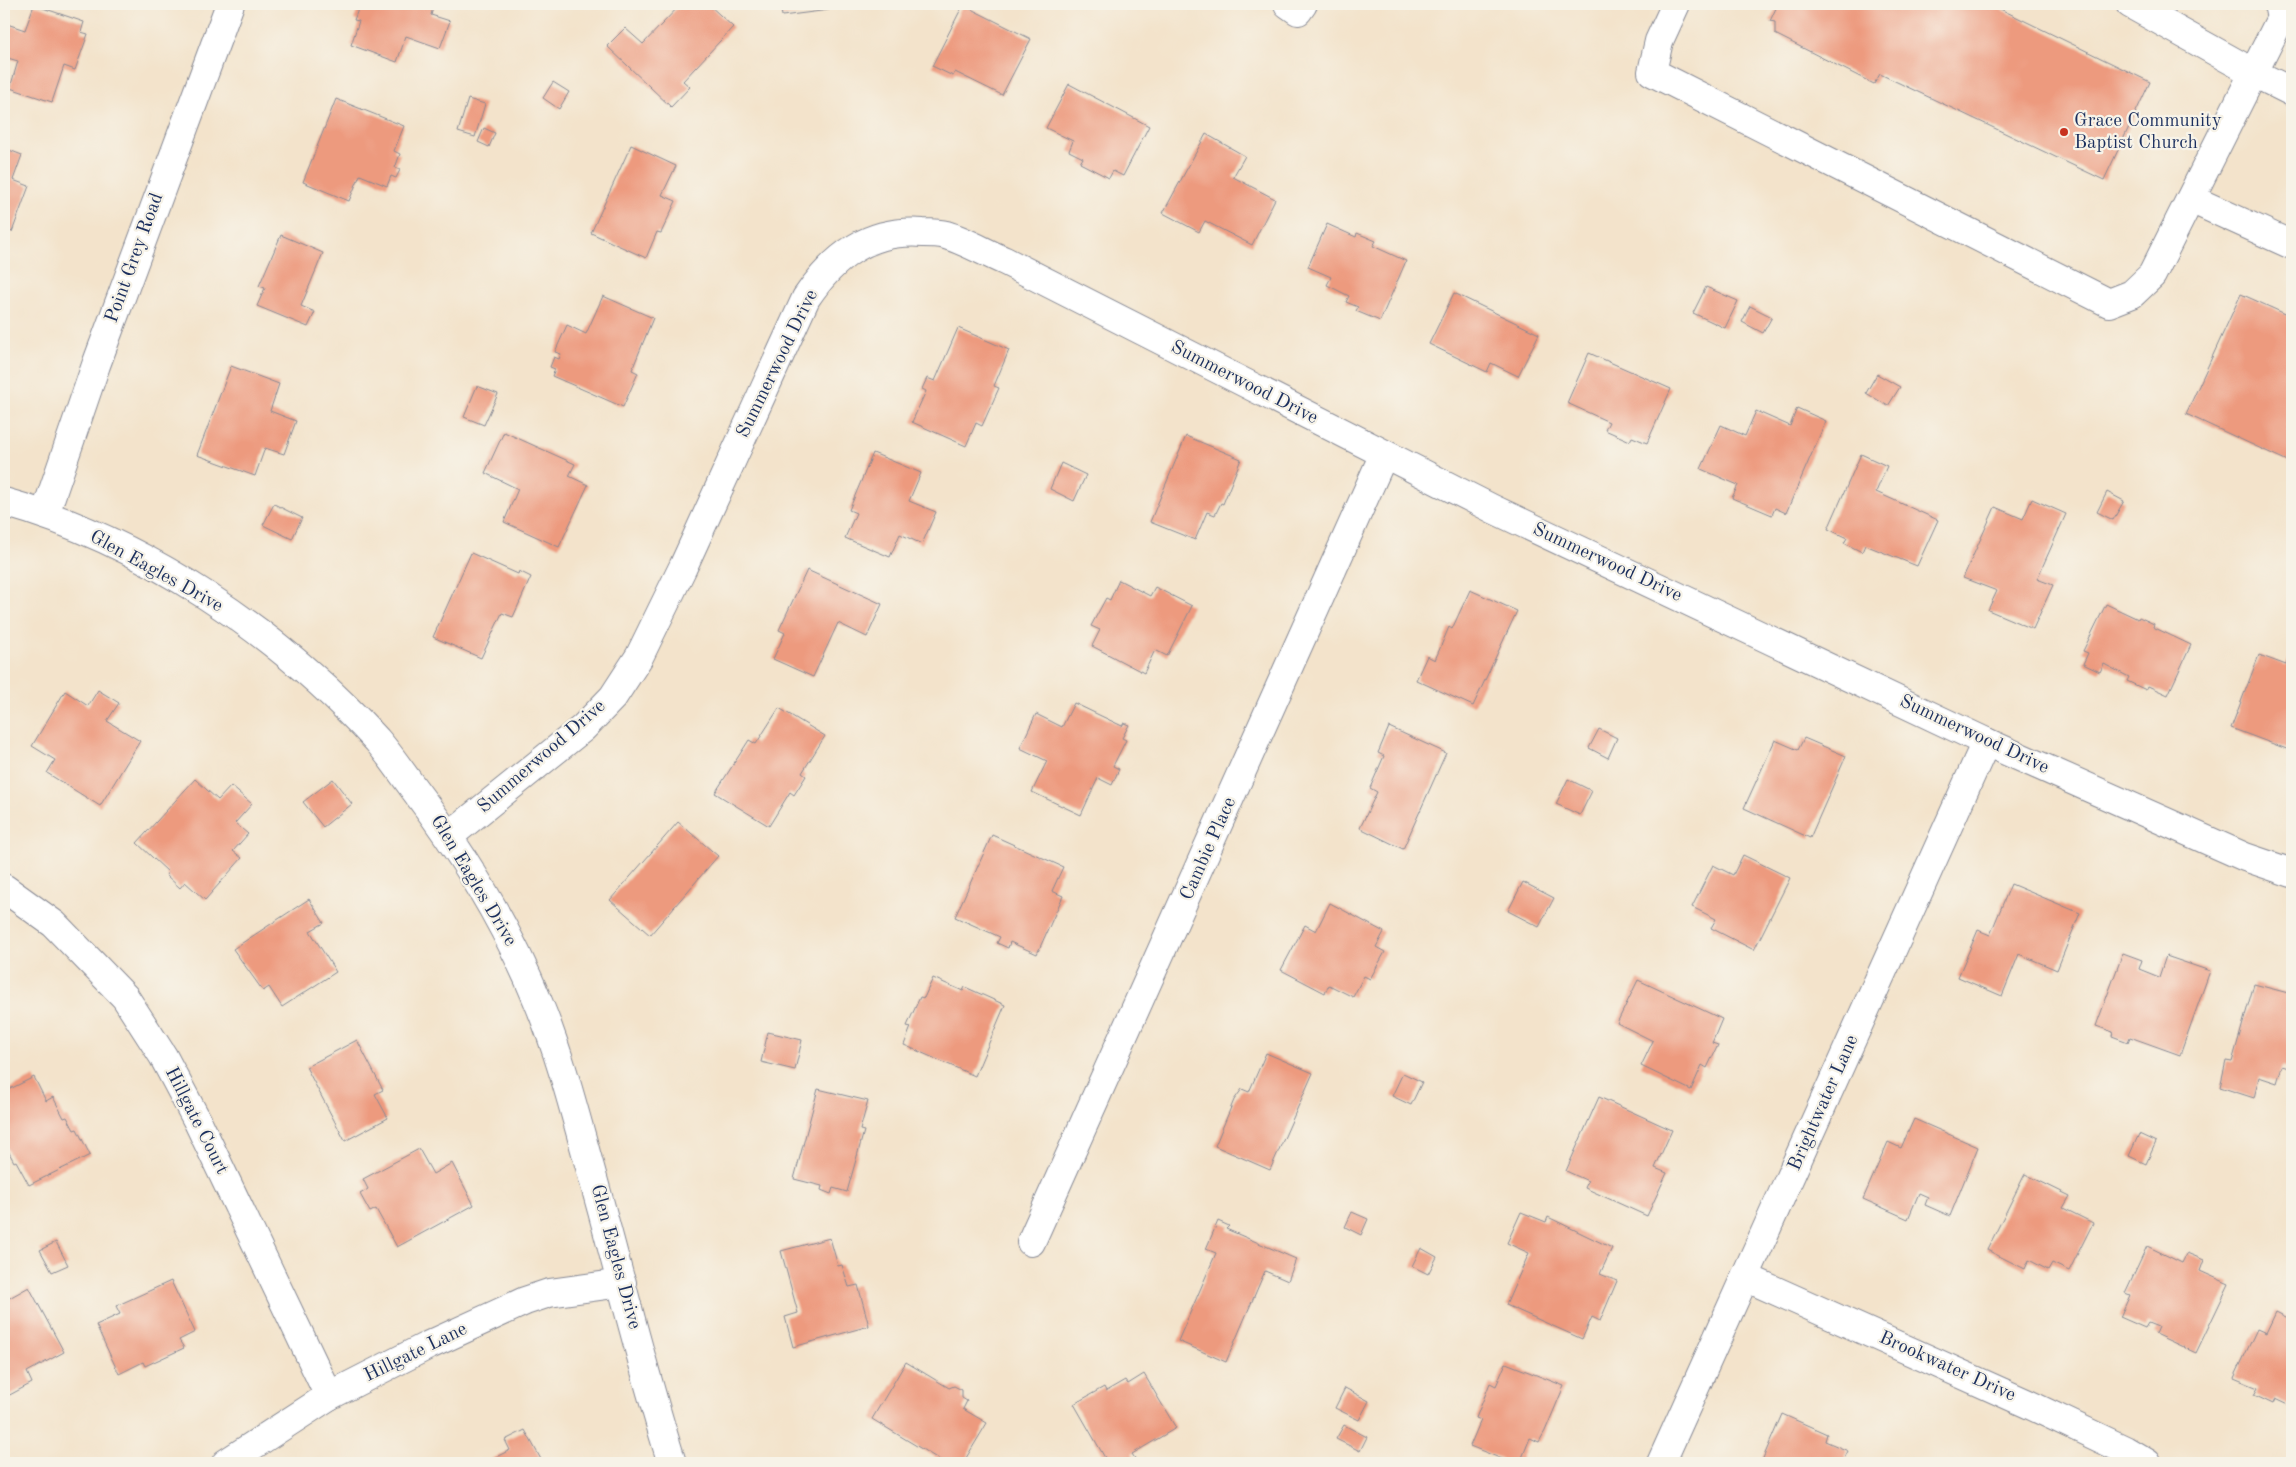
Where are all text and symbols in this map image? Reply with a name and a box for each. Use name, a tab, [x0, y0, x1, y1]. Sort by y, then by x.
place label: Grace Community Baptist Church	[2074, 112, 2222, 153]
marker: Grace Community Baptist Church	[2058, 126, 2070, 138]
street label: Point Grey Road	[103, 190, 167, 325]
street label: Summerwood Drive	[734, 287, 822, 441]
street label: Summerwood Drive	[1167, 338, 1321, 428]
street label: Summerwood Drive	[1529, 520, 1685, 606]
street label: Glen Eagles Drive	[86, 528, 226, 616]
street label: Summerwood Drive	[1896, 692, 2052, 778]
street label: Summerwood Drive	[475, 697, 609, 817]
street label: Cambie Place	[1178, 795, 1240, 903]
street label: Glen Eagles Drive	[426, 812, 520, 950]
street label: Brightwater Lane	[1786, 1032, 1862, 1174]
street label: Hillgate Court	[161, 1064, 231, 1178]
street label: Glen Eagles Drive	[587, 1183, 643, 1331]
street label: Hillgate Lane	[362, 1320, 470, 1386]
street label: Brookwater Drive	[1876, 1328, 2018, 1406]

